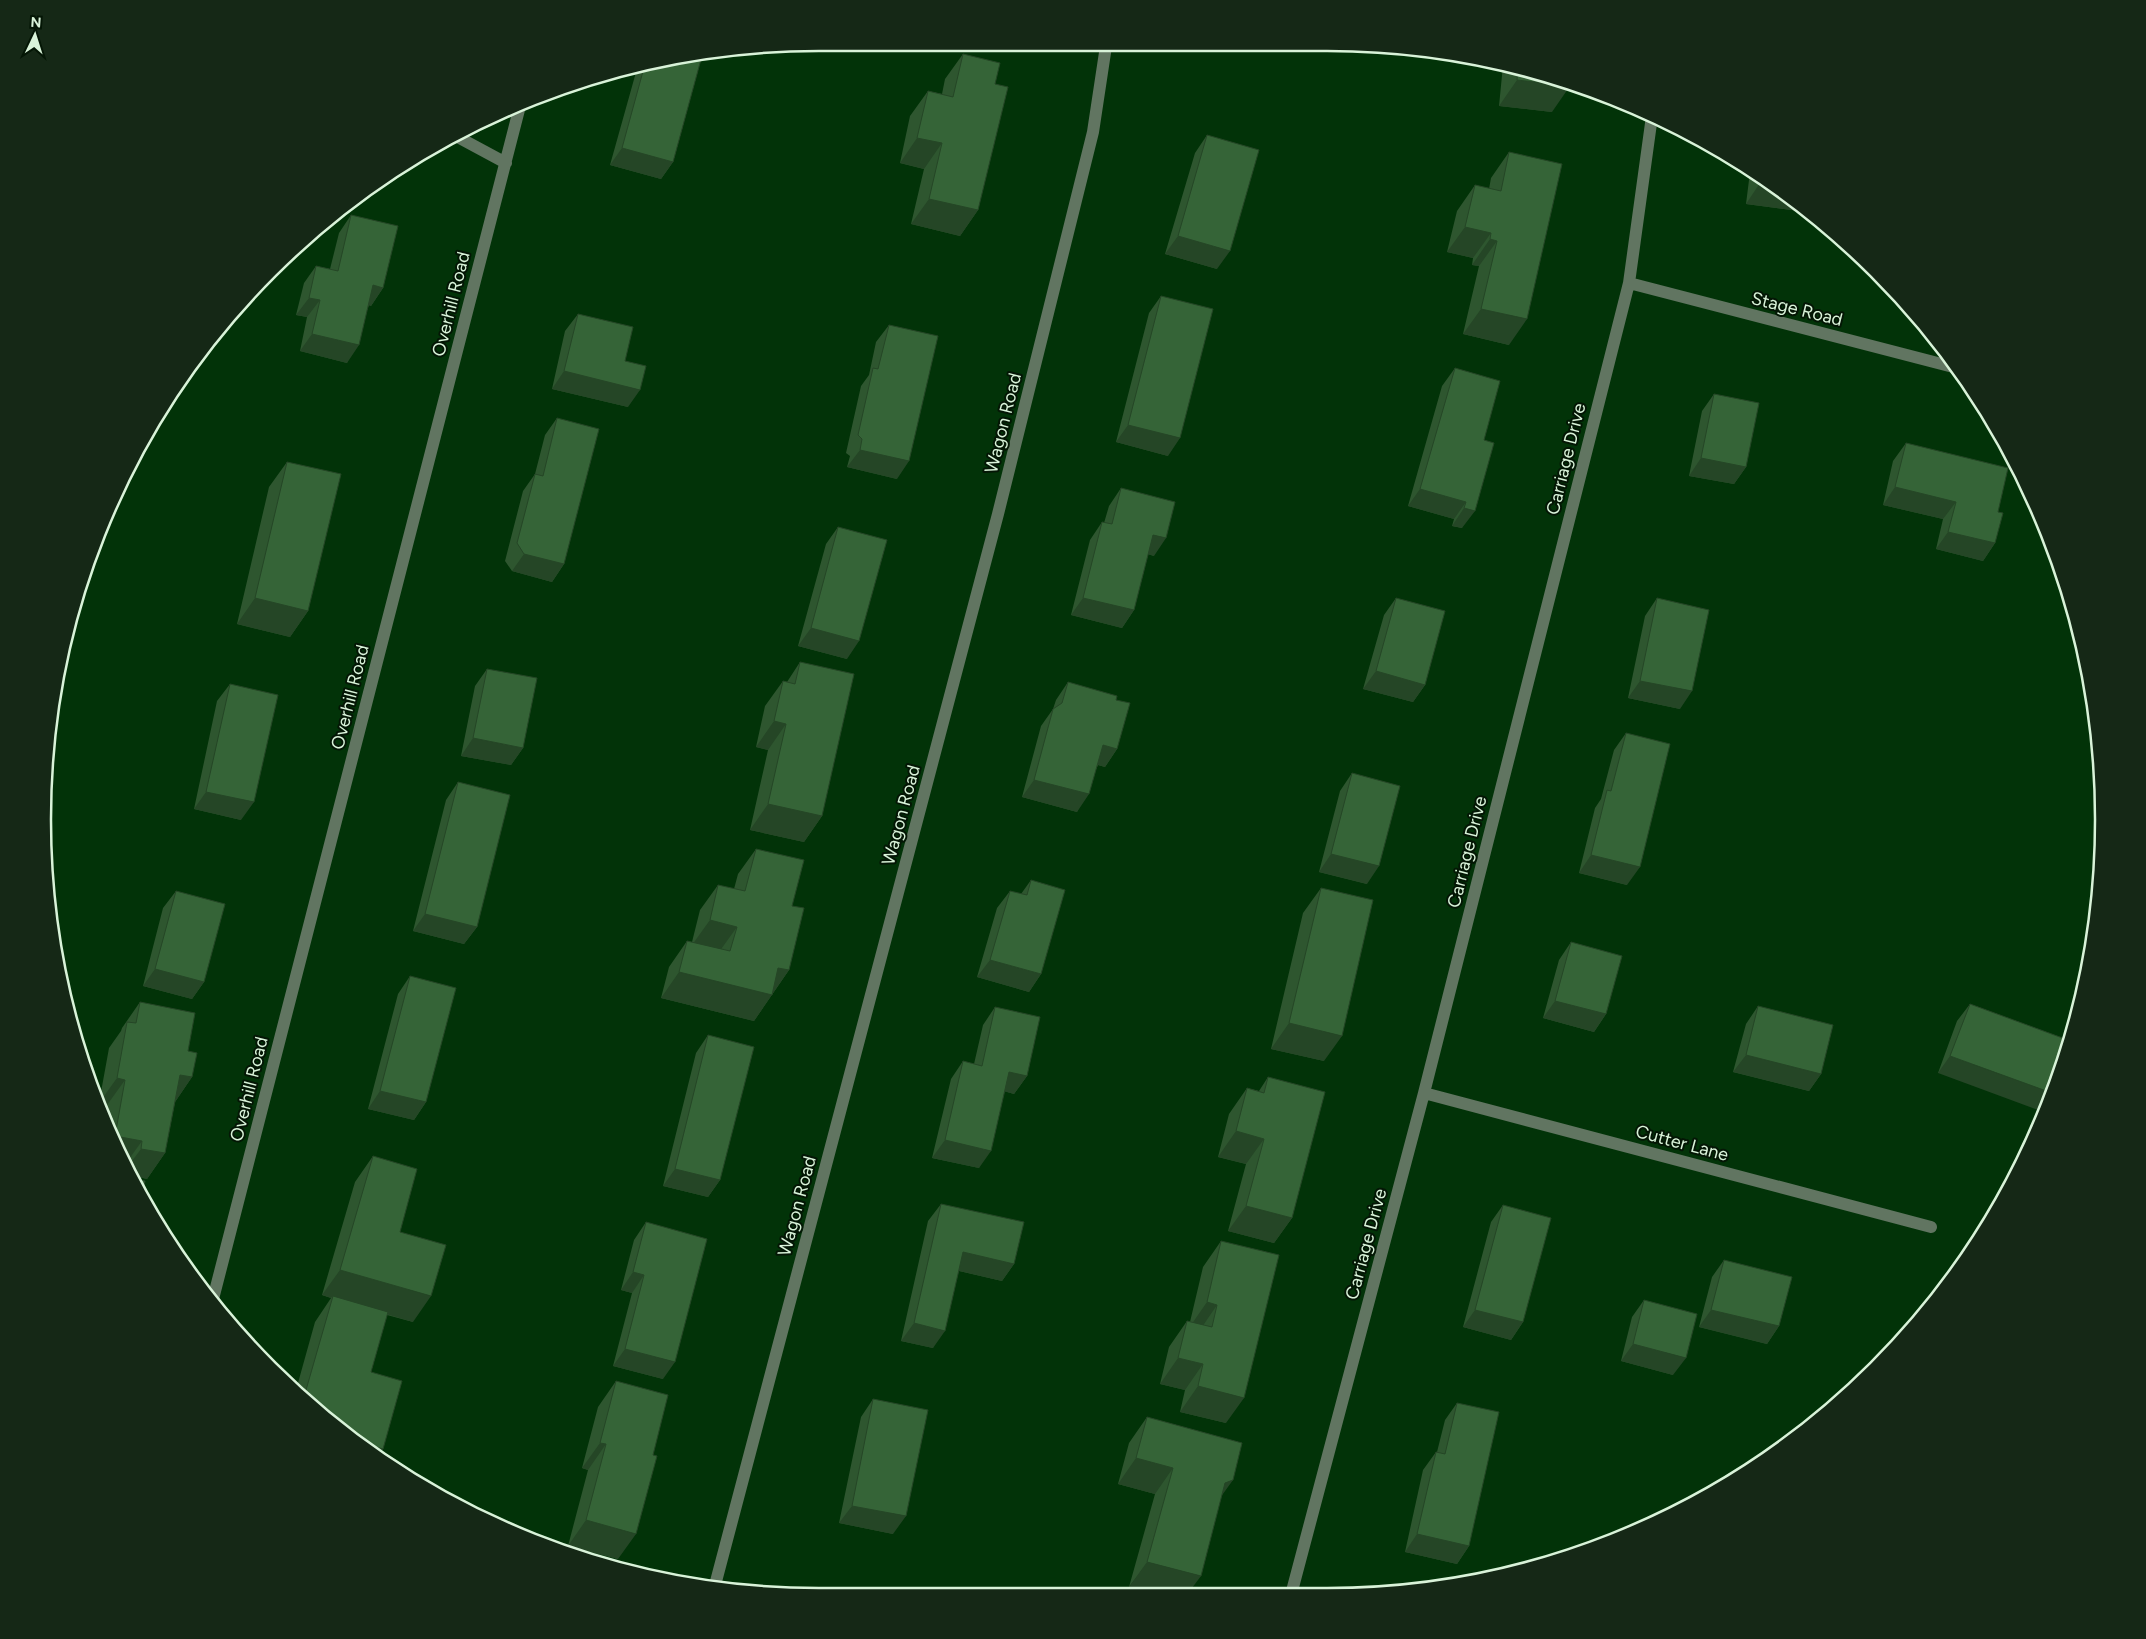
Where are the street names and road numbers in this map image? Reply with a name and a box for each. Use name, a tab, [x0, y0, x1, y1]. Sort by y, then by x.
street label: Overhill Road	[427, 249, 475, 359]
street label: Stage Road	[1749, 287, 1845, 331]
street label: Wagon Road	[980, 371, 1026, 475]
street label: Carriage Drive	[1542, 401, 1591, 517]
street label: Overhill Road	[326, 642, 374, 752]
street label: Wagon Road	[877, 763, 925, 867]
street label: Carriage Drive	[1443, 794, 1492, 910]
street label: Overhill Road	[225, 1034, 273, 1144]
street label: Cutter Lane	[1633, 1120, 1731, 1166]
street label: Wagon Road	[773, 1154, 821, 1258]
street label: Carriage Drive	[1341, 1186, 1391, 1302]

